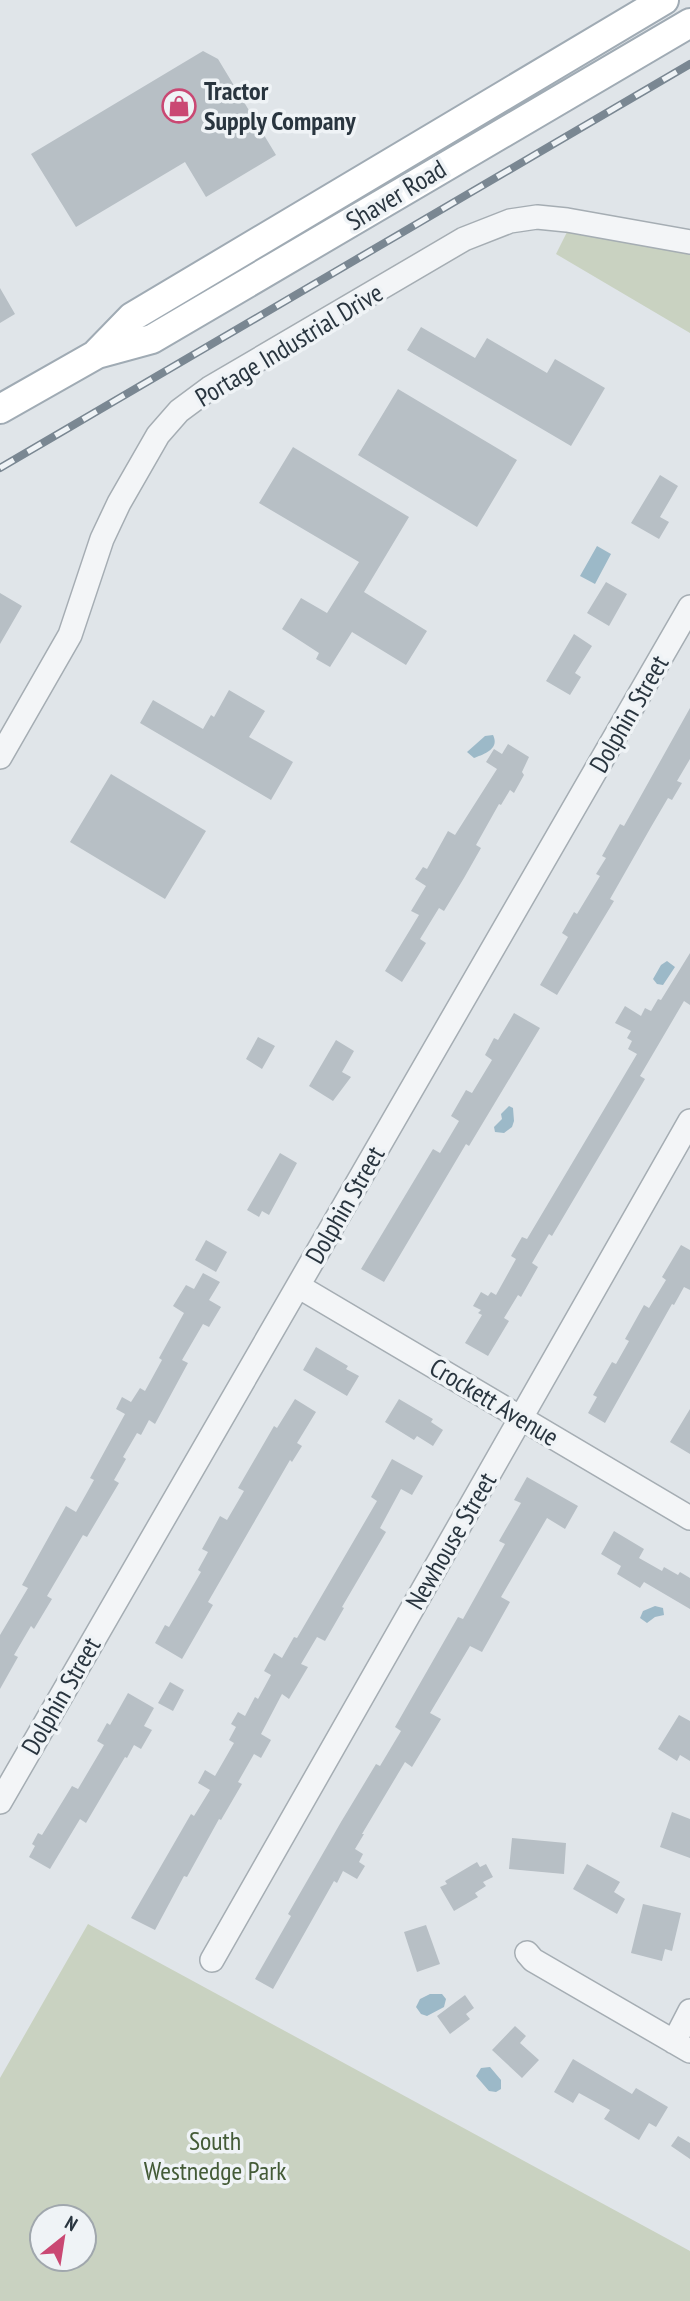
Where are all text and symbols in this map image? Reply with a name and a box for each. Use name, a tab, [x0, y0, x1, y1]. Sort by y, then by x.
place label: Tractor Supply Company	[204, 74, 356, 137]
shop icon: Tractor Supply Company	[160, 87, 198, 125]
street label: Shaver Road	[340, 152, 452, 237]
street label: Portage Industrial Drive	[189, 276, 388, 414]
street label: Dolphin Street	[582, 649, 675, 778]
street label: Dolphin Street	[298, 1140, 391, 1269]
street label: Crockett Avenue	[424, 1350, 565, 1453]
street label: Newhouse Street	[398, 1466, 503, 1615]
street label: Dolphin Street	[14, 1631, 107, 1760]
park label: South Westnedge Park	[144, 2124, 286, 2187]
north arrow	[28, 2203, 98, 2273]
text: N	[61, 2210, 82, 2236]

